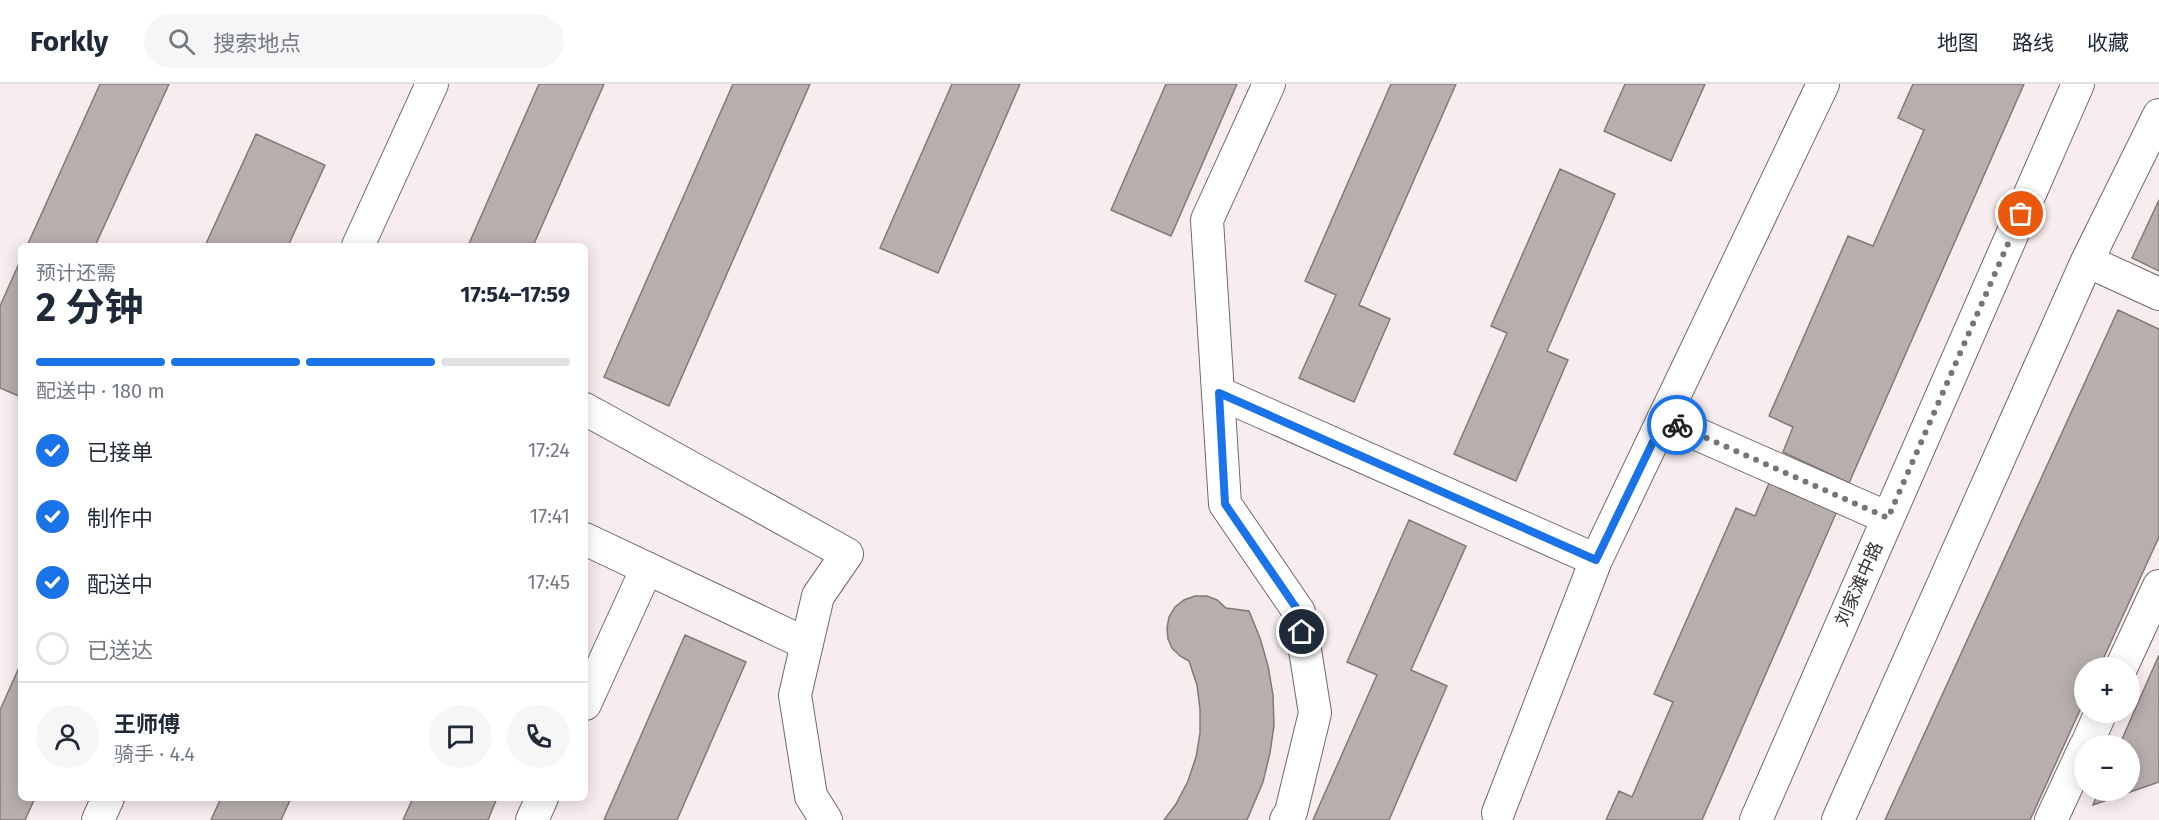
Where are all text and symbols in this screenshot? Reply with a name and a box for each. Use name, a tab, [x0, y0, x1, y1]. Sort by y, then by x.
search box	[144, 14, 564, 68]
text: Forkly	[30, 25, 108, 58]
icon: search	[165, 25, 198, 58]
text: 搜索地点	[213, 30, 301, 57]
text: 地图	[1937, 30, 1979, 56]
text: 路线	[2012, 30, 2054, 56]
text: 收藏	[2087, 30, 2129, 56]
pin	[1995, 188, 2046, 239]
icon: bag	[2004, 197, 2037, 230]
text: 预计还需	[36, 261, 116, 285]
text: 17:54–17:59	[460, 281, 570, 308]
text: 2 分钟	[36, 285, 143, 331]
text: 配送中 · 180 m	[36, 379, 165, 403]
courier	[1647, 395, 1707, 455]
icon: bike	[1661, 409, 1694, 442]
icon: check	[36, 434, 69, 467]
text: 17:24	[528, 438, 570, 462]
text: 已接单	[87, 439, 153, 466]
icon: check	[36, 500, 69, 533]
text: 17:41	[530, 504, 570, 528]
text: 制作中	[87, 505, 153, 532]
street label: 刘家滩中路	[1831, 538, 1887, 630]
icon: check	[36, 566, 69, 599]
text: 17:45	[527, 570, 570, 594]
text: 配送中	[87, 571, 153, 598]
pin	[1276, 606, 1327, 657]
icon: home	[1285, 615, 1318, 648]
text: 已送达	[87, 637, 153, 664]
map controls	[2074, 657, 2140, 801]
button: +	[2074, 657, 2140, 723]
button: person	[36, 705, 99, 768]
button: chat	[429, 705, 492, 768]
button: phone	[507, 705, 570, 768]
text: 王师傅	[114, 711, 180, 738]
button: −	[2074, 735, 2140, 801]
text: 骑手 · 4.4	[114, 742, 195, 766]

